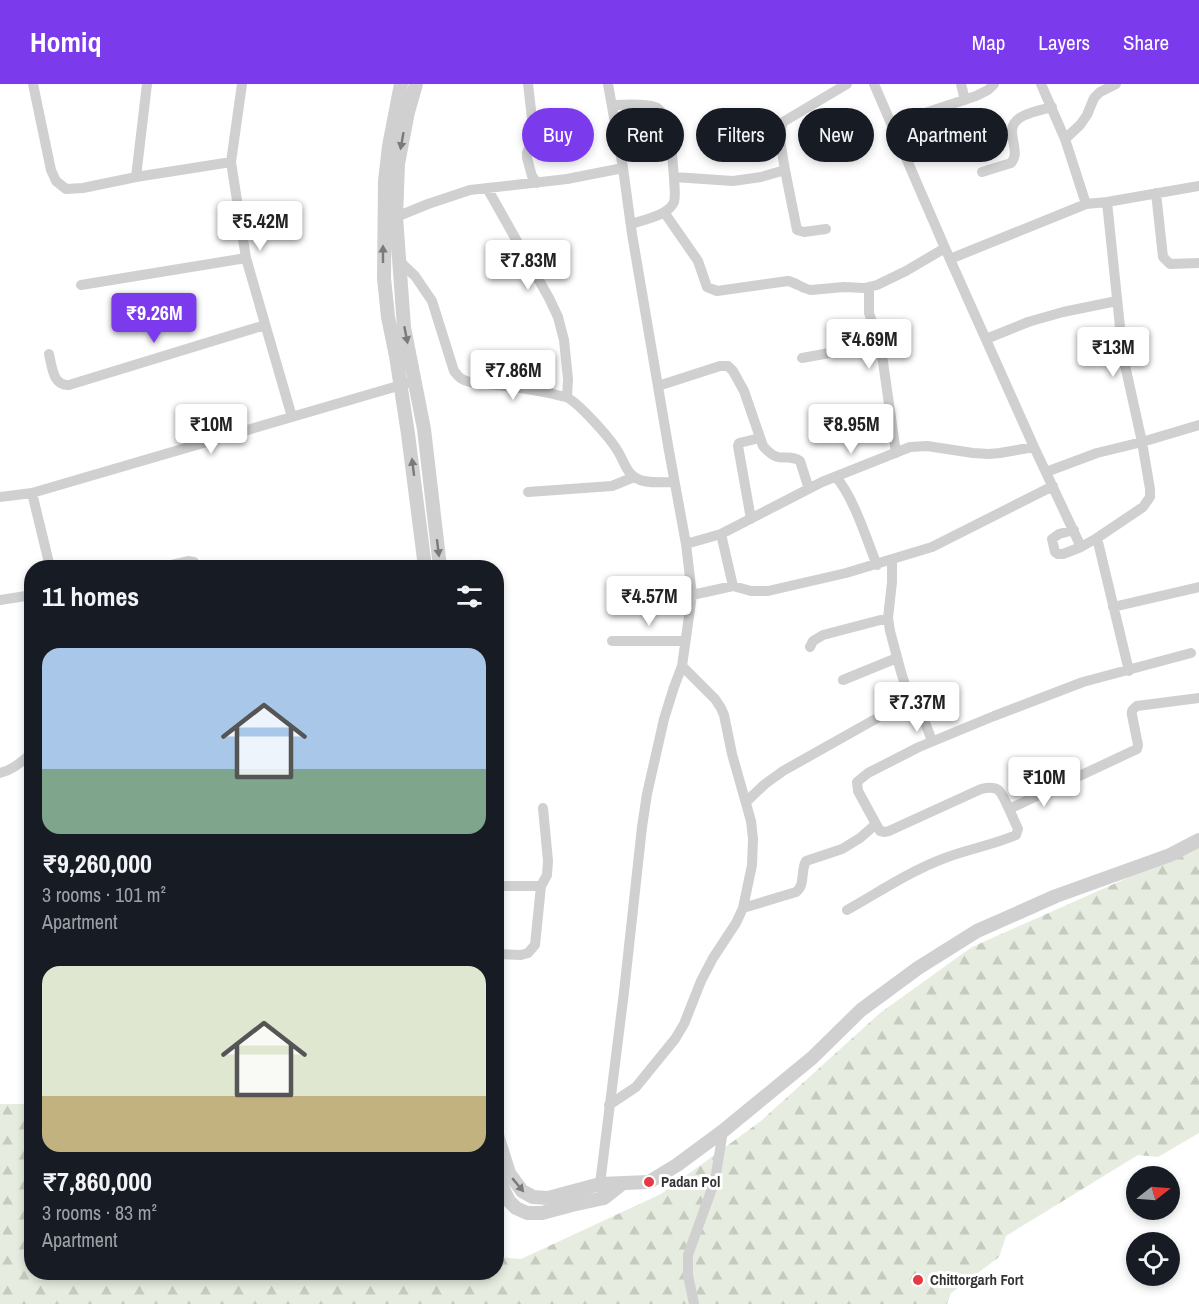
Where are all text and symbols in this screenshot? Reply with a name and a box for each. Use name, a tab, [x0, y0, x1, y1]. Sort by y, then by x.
text: Homiq	[30, 23, 101, 61]
text: Map	[972, 28, 1005, 57]
text: Layers	[1038, 28, 1090, 57]
text: Share	[1123, 28, 1169, 57]
chip: Buy	[522, 108, 594, 162]
chip: Rent	[606, 108, 684, 162]
chip: Filters	[696, 108, 786, 162]
chip: New	[798, 108, 874, 162]
chip: Apartment	[886, 108, 1008, 162]
one-way arrow	[397, 132, 406, 151]
pin: ₹5.42M	[211, 201, 309, 252]
text: ₹5.42M	[231, 207, 289, 234]
pin: ₹7.83M	[479, 240, 577, 291]
one-way arrow	[379, 244, 388, 263]
text: ₹7.83M	[499, 246, 557, 273]
pin: ₹9.26M	[105, 293, 203, 344]
text: ₹9.26M	[125, 299, 183, 326]
pin: ₹4.69M	[820, 319, 918, 370]
text: ₹4.69M	[840, 325, 898, 352]
one-way arrow	[402, 326, 411, 345]
pin: ₹13M	[1077, 327, 1149, 378]
text: ₹13M	[1091, 333, 1135, 360]
pin: ₹7.86M	[464, 350, 562, 401]
text: ₹7.86M	[484, 356, 542, 383]
pin: ₹10M	[175, 404, 247, 455]
pin: ₹8.95M	[802, 404, 900, 455]
text: ₹10M	[189, 410, 233, 437]
text: ₹8.95M	[822, 410, 880, 437]
one-way arrow	[408, 458, 417, 477]
one-way arrow	[433, 539, 443, 558]
pin: ₹4.57M	[600, 576, 698, 627]
text: 11 homes	[42, 579, 139, 614]
icon: filters	[453, 580, 486, 613]
text: ₹4.57M	[620, 582, 678, 609]
pin: ₹7.37M	[868, 682, 966, 733]
icon: home	[210, 687, 318, 795]
text: ₹7.37M	[888, 688, 946, 715]
pin: ₹10M	[1008, 757, 1080, 808]
text: ₹10M	[1022, 763, 1066, 790]
text: ₹9,260,000	[42, 846, 152, 881]
text: 3 rooms · 101 m²	[42, 881, 166, 908]
text: Apartment	[42, 908, 118, 935]
icon: home	[210, 1005, 318, 1113]
text: ₹7,860,000	[42, 1164, 152, 1199]
north arrow	[1126, 1166, 1180, 1220]
map controls	[1126, 1166, 1180, 1286]
place label: Padan Pol	[661, 1171, 720, 1192]
marker: Padan Pol	[642, 1175, 656, 1189]
one-way arrow	[511, 1177, 524, 1192]
text: 3 rooms · 83 m²	[42, 1199, 157, 1226]
text: Apartment	[42, 1226, 118, 1253]
button: locate	[1126, 1232, 1180, 1286]
place label: Chittorgarh Fort	[930, 1269, 1024, 1290]
marker: Chittorgarh Fort	[911, 1273, 925, 1287]

